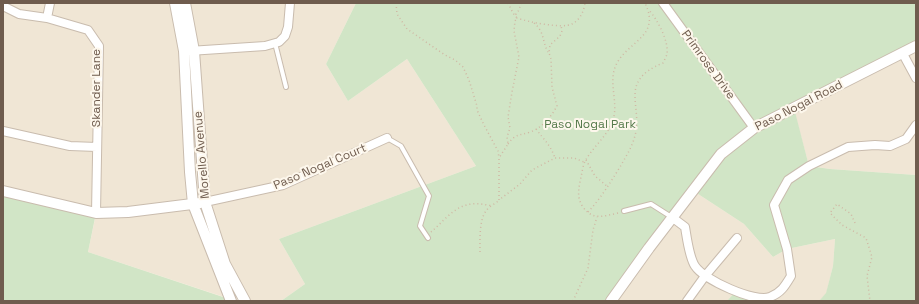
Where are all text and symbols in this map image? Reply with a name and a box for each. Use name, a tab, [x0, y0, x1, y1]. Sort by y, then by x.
street label: Primrose Drive	[678, 28, 738, 102]
street label: Skander Lane	[90, 49, 104, 127]
street label: Paso Nogal Road	[753, 78, 845, 134]
street label: Morello Avenue	[191, 111, 213, 199]
park label: Paso Nogal Park	[544, 118, 636, 132]
street label: Paso Nogal Court	[271, 141, 369, 193]

